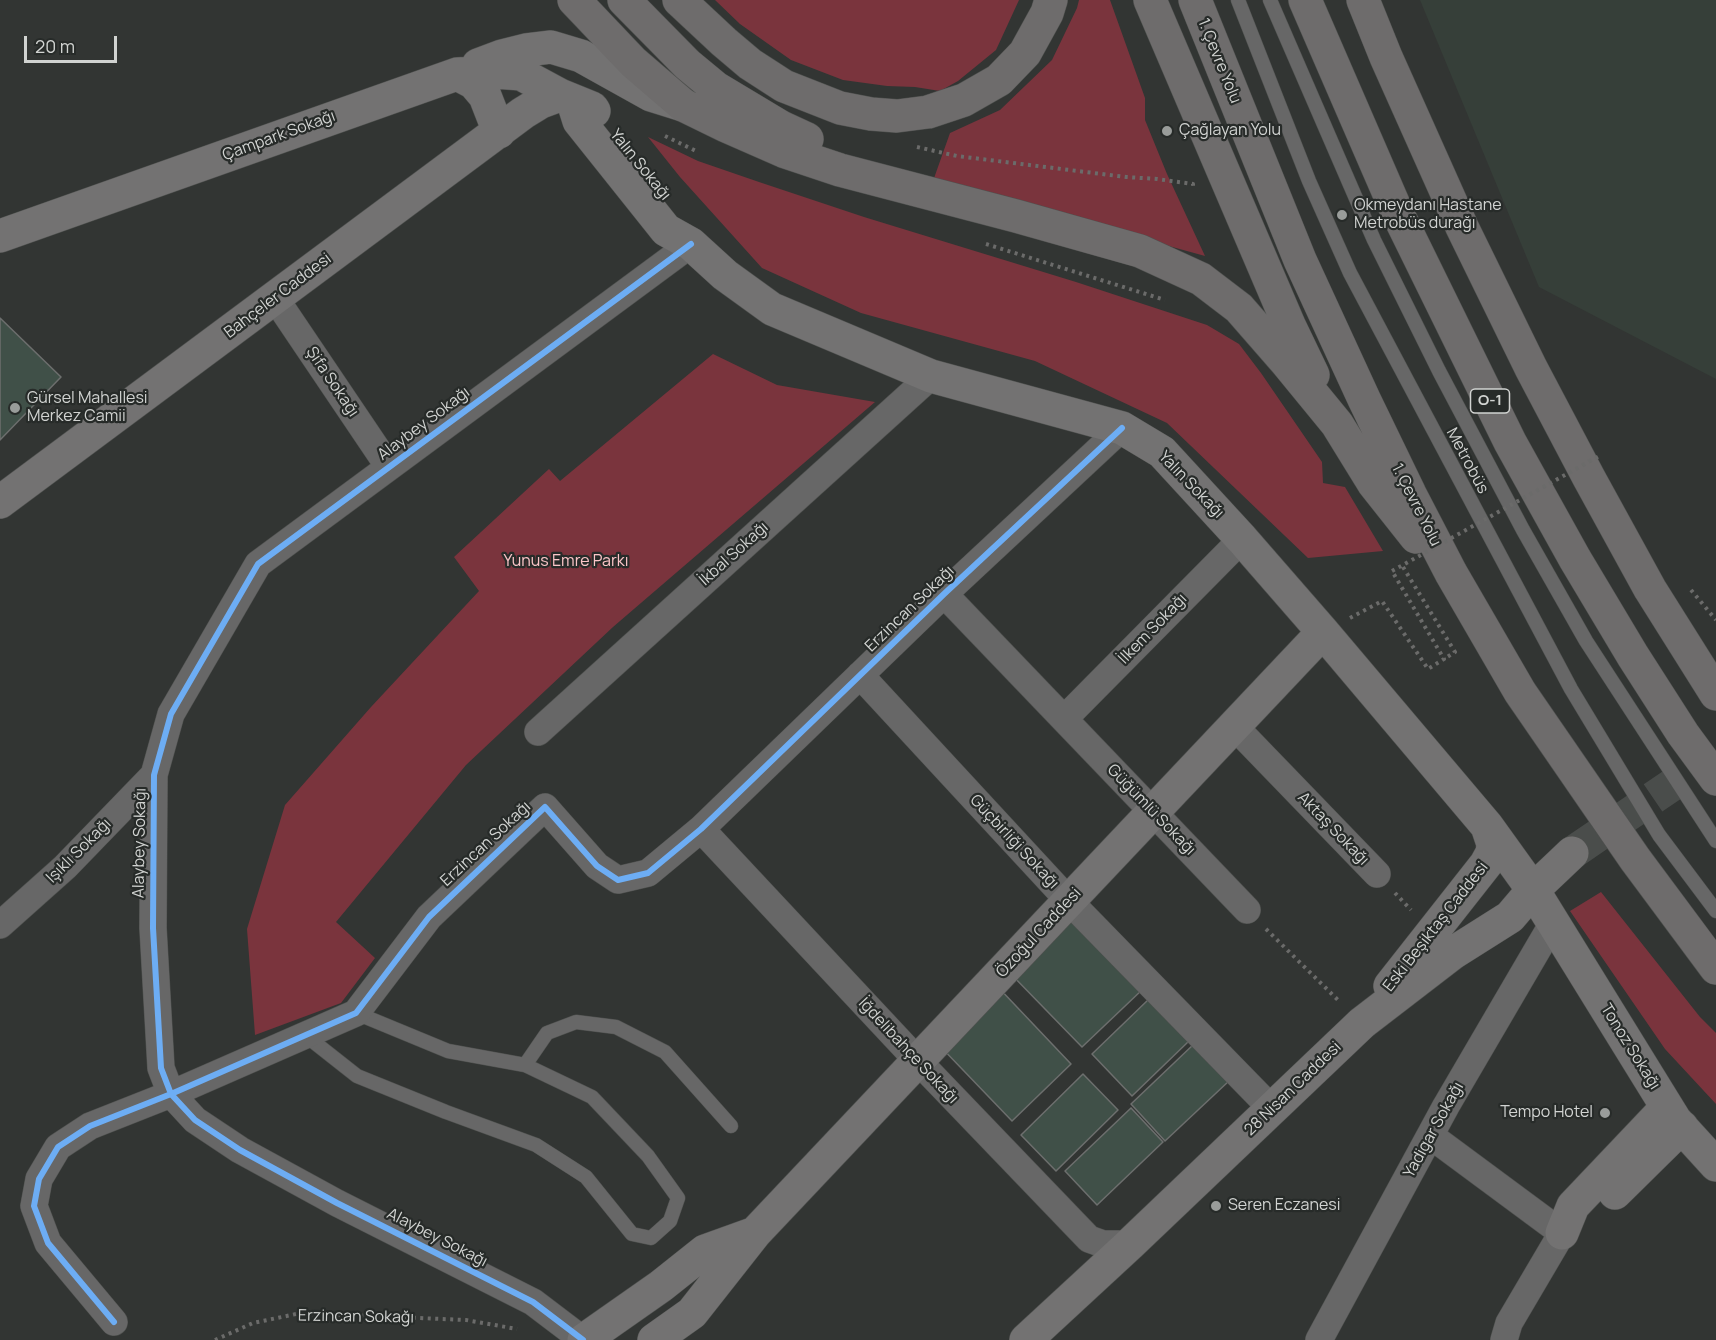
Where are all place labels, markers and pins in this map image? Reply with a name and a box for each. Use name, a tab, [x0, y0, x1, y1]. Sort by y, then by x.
place label: Çağlayan Yolu	[1179, 121, 1281, 141]
marker: Çağlayan Yolu	[1160, 124, 1174, 138]
place label: Okmeydanı Hastane Metrobüs durağı	[1354, 196, 1501, 234]
marker: Okmeydanı Hastane Metrobüs durağı	[1335, 208, 1349, 222]
place label: Gürsel Mahallesi Merkez Camii	[27, 389, 148, 427]
marker: Gürsel Mahallesi Merkez Camii	[8, 401, 22, 415]
place label: Tempo Hotel	[1500, 1103, 1593, 1123]
marker: Tempo Hotel	[1598, 1106, 1612, 1120]
place label: Seren Eczanesi	[1228, 1196, 1340, 1216]
marker: Seren Eczanesi	[1209, 1199, 1223, 1213]

